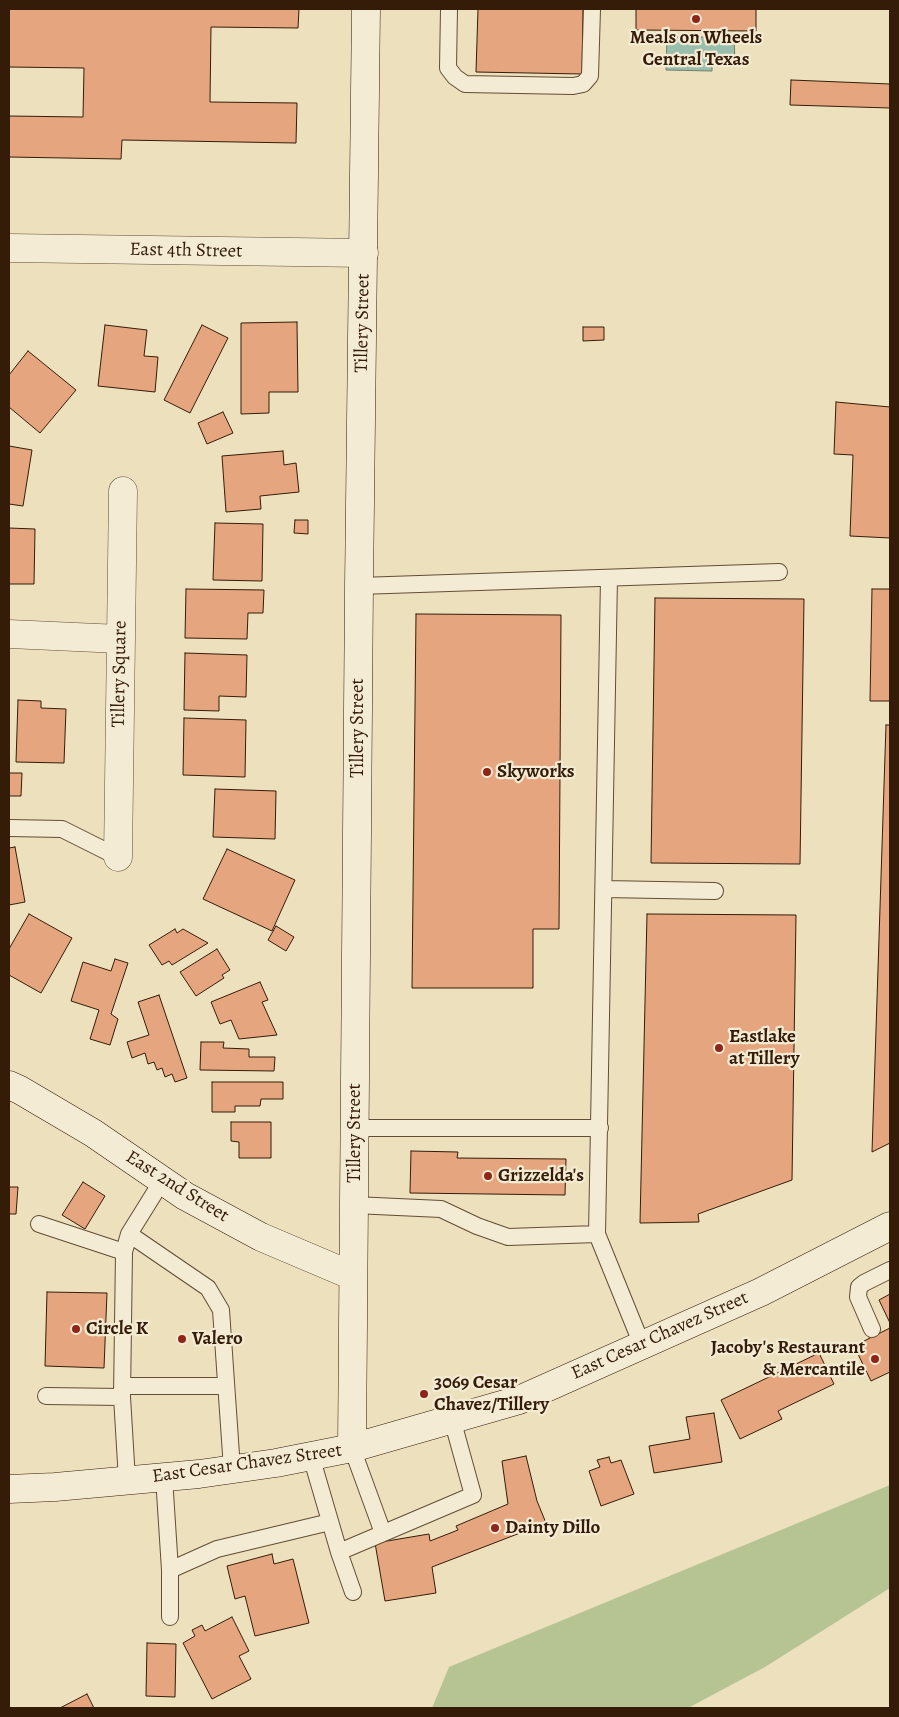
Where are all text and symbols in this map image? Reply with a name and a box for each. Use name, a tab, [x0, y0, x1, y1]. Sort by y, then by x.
marker: Meals on Wheels Central Texas	[690, 13, 702, 25]
place label: Meals on Wheels Central Texas	[630, 27, 762, 71]
street label: East 4th Street	[129, 239, 243, 263]
street label: Tillery Street	[351, 273, 375, 373]
street label: Tillery Square	[108, 620, 132, 728]
street label: Tillery Street	[347, 678, 369, 778]
place label: Skyworks	[497, 761, 575, 783]
marker: Skyworks	[481, 766, 493, 778]
place label: Eastlake at Tillery	[729, 1026, 800, 1070]
marker: Eastlake at Tillery	[713, 1042, 725, 1054]
street label: Tillery Street	[344, 1083, 366, 1183]
street label: East 2nd Street	[121, 1146, 233, 1228]
place label: Grizzelda's	[498, 1165, 584, 1187]
marker: Grizzelda's	[482, 1170, 494, 1182]
street label: East Cesar Chavez Street	[568, 1287, 752, 1385]
place label: Circle K	[86, 1318, 148, 1340]
marker: Circle K	[70, 1323, 82, 1335]
place label: Valero	[192, 1328, 243, 1350]
marker: Valero	[176, 1333, 188, 1345]
place label: Jacoby's Restaurant & Mercantile	[711, 1337, 865, 1381]
marker: Jacoby's Restaurant & Mercantile	[869, 1353, 881, 1365]
place label: 3069 Cesar Chavez/Tillery	[434, 1372, 549, 1416]
marker: 3069 Cesar Chavez/Tillery	[418, 1388, 430, 1400]
street label: East Cesar Chavez Street	[151, 1439, 343, 1489]
place label: Dainty Dillo	[505, 1517, 600, 1539]
marker: Dainty Dillo	[489, 1522, 501, 1534]

